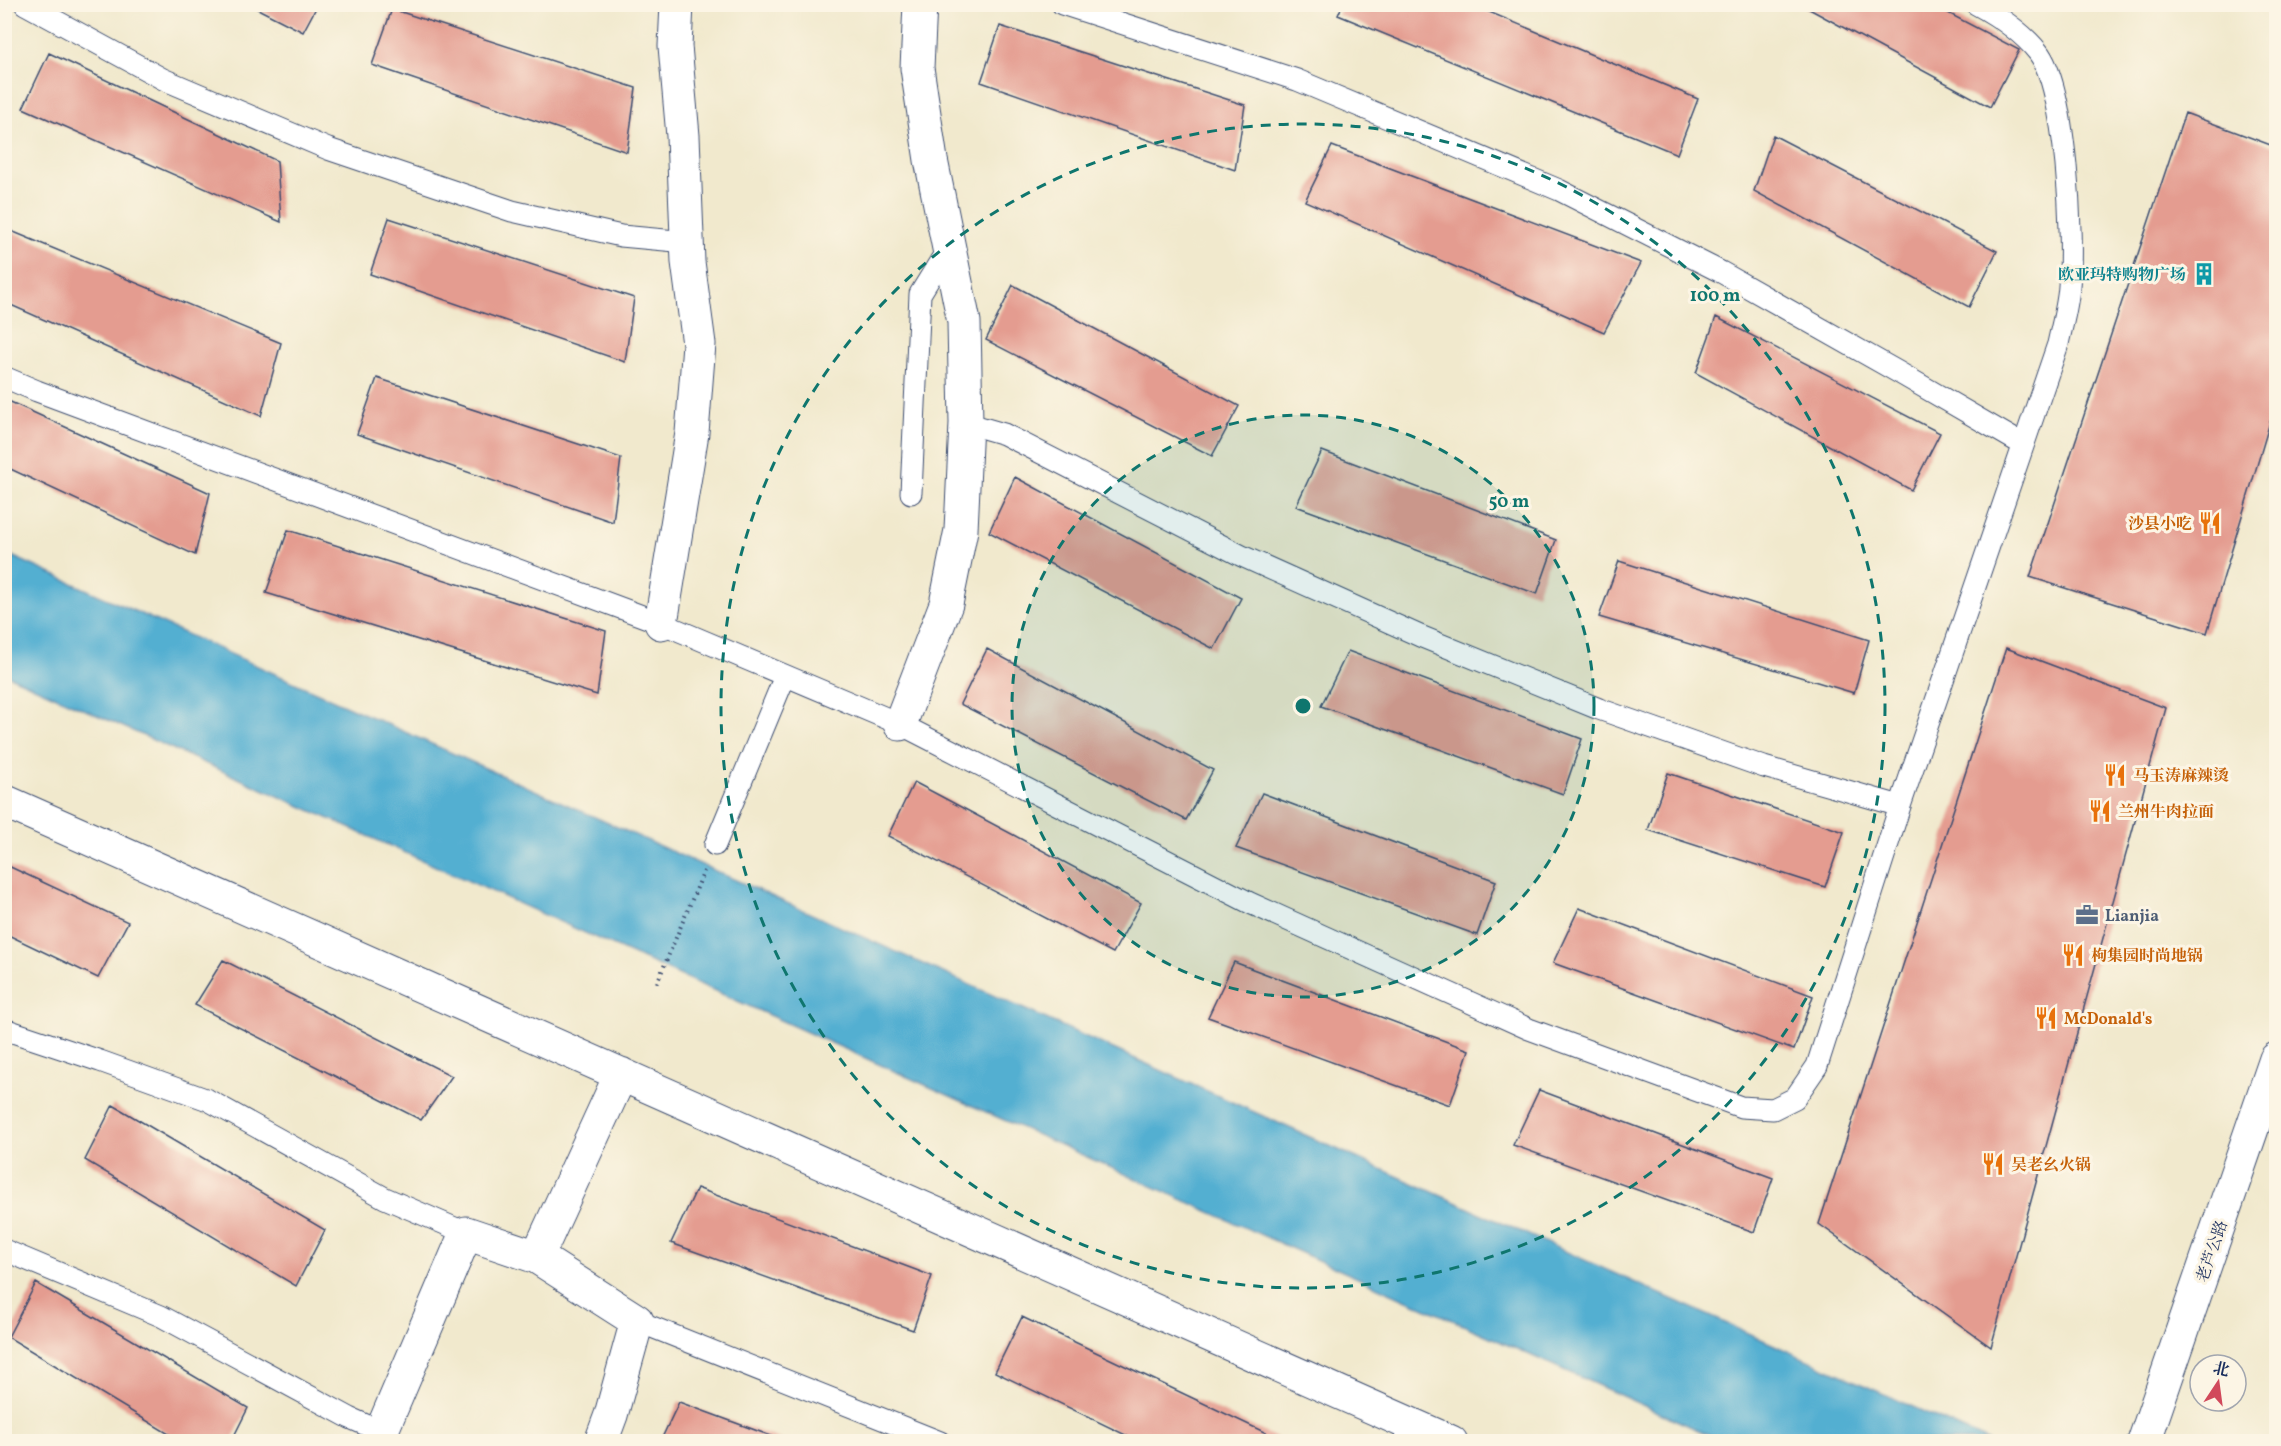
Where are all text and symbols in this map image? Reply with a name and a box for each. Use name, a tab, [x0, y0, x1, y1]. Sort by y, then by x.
building icon: 欧亚玛特购物广场	[2191, 261, 2217, 287]
place label: 欧亚玛特购物广场	[2058, 265, 2186, 287]
text: 100 m	[1690, 284, 1740, 309]
text: 50 m	[1489, 490, 1529, 515]
restaurant icon: 沙县小吃	[2197, 510, 2223, 536]
place label: 沙县小吃	[2128, 514, 2192, 536]
centre of rings	[1293, 696, 1313, 716]
restaurant icon: 马玉涛麻辣烫	[2102, 762, 2128, 788]
place label: 马玉涛麻辣烫	[2133, 766, 2229, 788]
restaurant icon: 兰州牛肉拉面	[2087, 798, 2113, 824]
place label: 兰州牛肉拉面	[2118, 802, 2214, 824]
office icon: Lianjia	[2074, 902, 2100, 928]
place label: Lianjia	[2105, 906, 2159, 928]
restaurant icon: 枸集园时尚地锅	[2060, 942, 2086, 968]
place label: 枸集园时尚地锅	[2091, 946, 2203, 968]
restaurant icon: McDonald's	[2033, 1005, 2059, 1031]
place label: McDonald's	[2064, 1009, 2152, 1031]
restaurant icon: 吴老幺火锅	[1980, 1151, 2006, 1177]
place label: 吴老幺火锅	[2011, 1155, 2091, 1177]
street label: 老芦公路	[2192, 1218, 2234, 1285]
north arrow	[2188, 1353, 2248, 1413]
text: 北	[2211, 1358, 2231, 1383]

